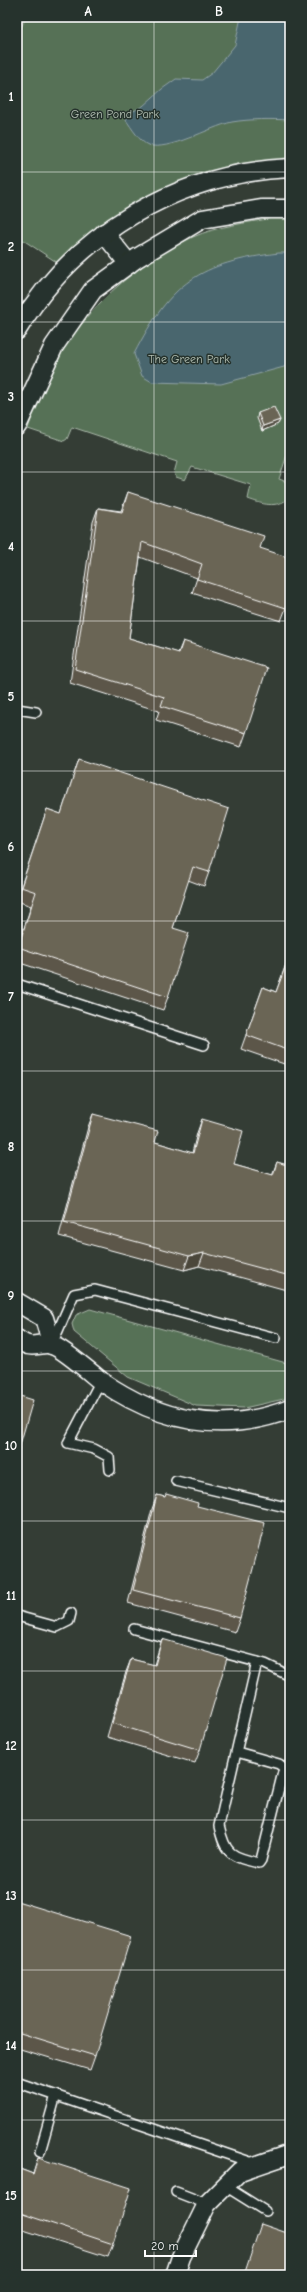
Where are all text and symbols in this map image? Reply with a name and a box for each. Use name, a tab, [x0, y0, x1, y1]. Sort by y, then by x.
text: A	[84, 4, 92, 19]
text: B	[215, 4, 223, 19]
text: 1	[8, 89, 14, 104]
park label: Green Pond Park	[71, 107, 159, 121]
text: 2	[8, 239, 14, 254]
park label: The Green Park	[148, 352, 230, 366]
text: 3	[8, 389, 14, 404]
text: 4	[8, 539, 14, 554]
text: 5	[8, 689, 15, 704]
text: 6	[8, 839, 15, 854]
text: 7	[8, 989, 14, 1004]
text: 8	[8, 1139, 14, 1154]
text: 9	[8, 1288, 15, 1303]
text: 10	[5, 1438, 17, 1453]
text: 11	[6, 1588, 16, 1603]
text: 12	[5, 1738, 17, 1753]
text: 13	[5, 1888, 17, 1903]
text: 14	[5, 2038, 17, 2053]
text: 15	[5, 2188, 17, 2203]
scale bar	[145, 2232, 196, 2258]
text: 20 m	[151, 2239, 179, 2253]

